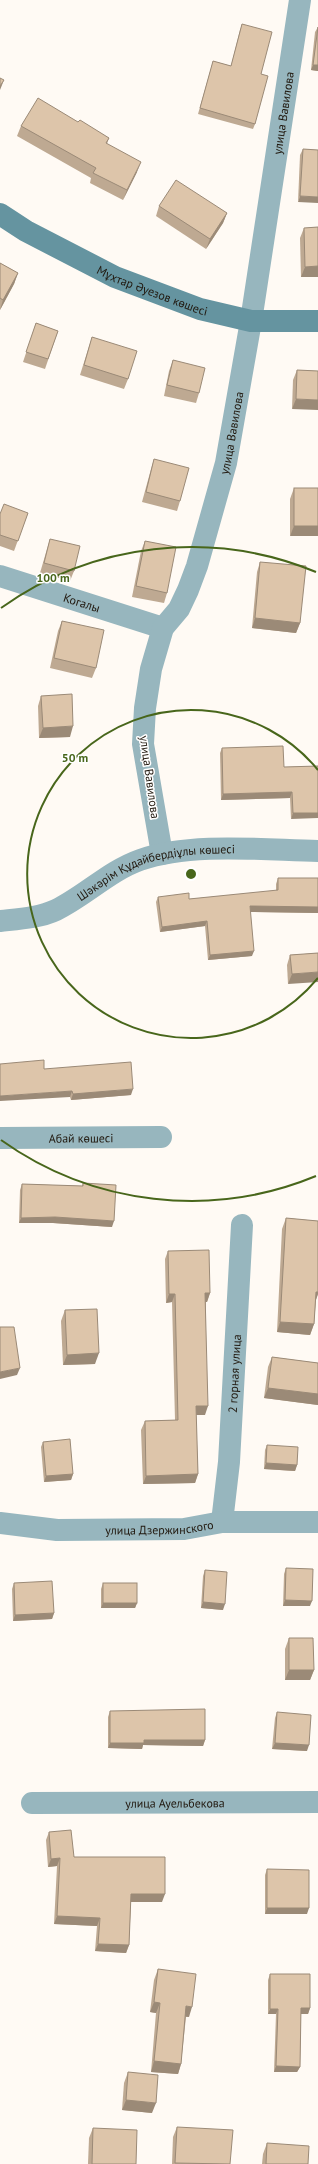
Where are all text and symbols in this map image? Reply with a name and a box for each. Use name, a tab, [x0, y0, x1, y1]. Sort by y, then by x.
street label: улица Вавилова	[269, 70, 296, 155]
street label: Мұхтар Әуезов көшесі	[95, 262, 209, 318]
street label: улица Вавилова	[216, 390, 246, 476]
text: 100 m	[36, 570, 70, 585]
street label: Когалы	[62, 589, 102, 615]
street label: улица Вавилова	[137, 735, 163, 820]
text: 50 m	[62, 750, 88, 765]
street label: Шәкәрім Құдайбердіұлы көшесі	[74, 841, 235, 903]
centre of rings	[184, 867, 198, 881]
street label: Абай көшесі	[49, 1130, 113, 1145]
street label: 2 горная улица	[224, 1334, 244, 1413]
street label: улица Дзержинского	[105, 1516, 215, 1537]
street label: улица Ауельбекова	[125, 1795, 225, 1810]

